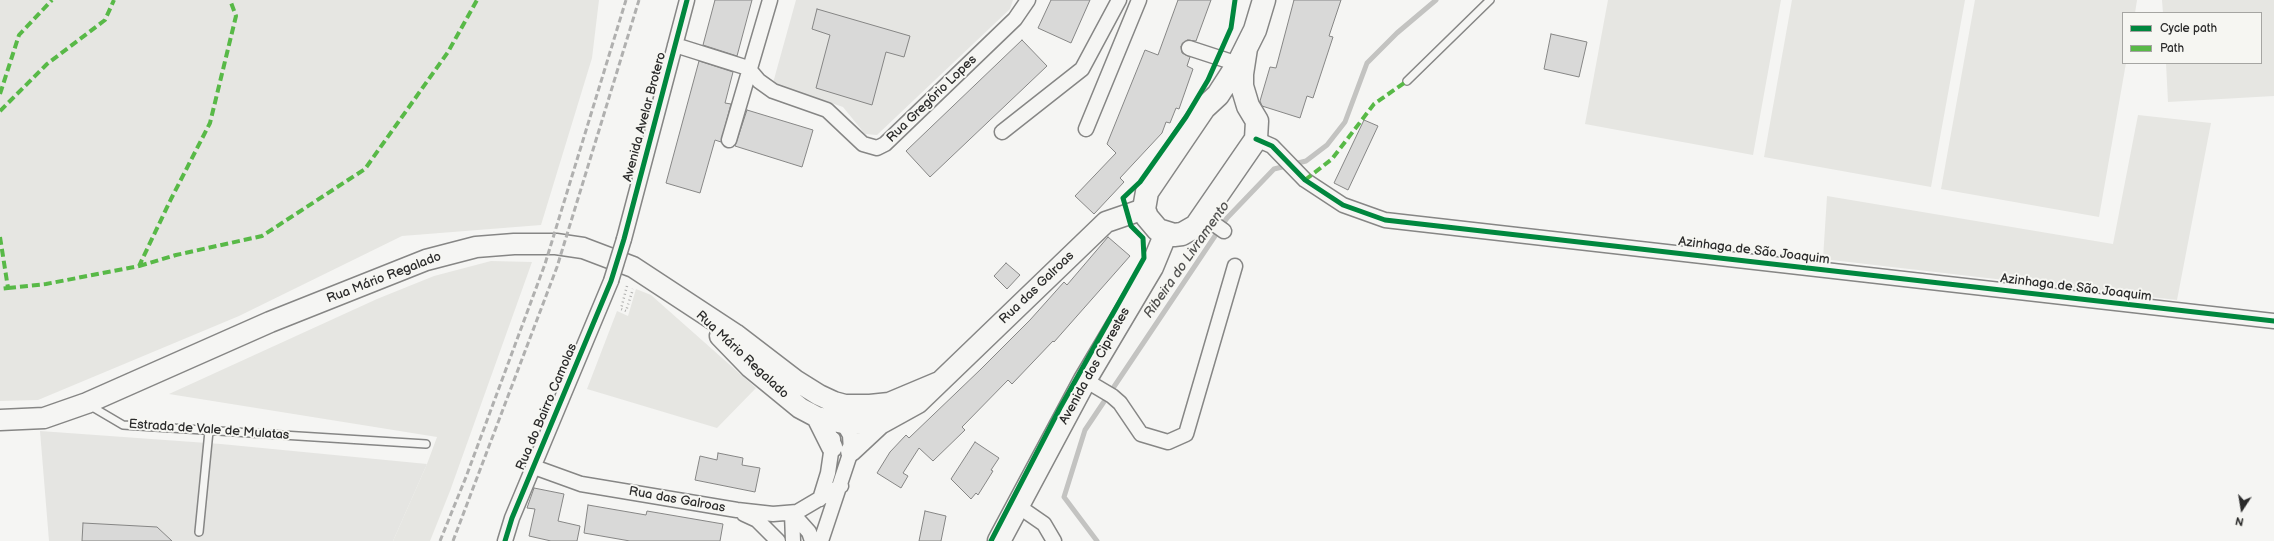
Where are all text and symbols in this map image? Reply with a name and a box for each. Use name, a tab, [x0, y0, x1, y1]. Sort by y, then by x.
legend	[2122, 12, 2262, 64]
text: Cycle path	[2160, 21, 2217, 36]
text: Path	[2160, 41, 2184, 56]
street label: Avenida Avelar Brotero	[620, 50, 670, 184]
street label: Rua Gregório Lopes	[884, 52, 980, 146]
water label: Ribeira do Livramento	[1140, 198, 1234, 322]
street label: Azinhaga de São Joaquim	[1678, 234, 1830, 268]
street label: Rua das Galroas	[996, 248, 1078, 328]
street label: Rua Mário Regalado	[325, 249, 443, 307]
street label: Azinhaga de São Joaquim	[2000, 271, 2152, 305]
street label: Avenida dos Ciprestes	[1056, 305, 1134, 427]
street label: Rua Mário Regalado	[692, 308, 792, 402]
street label: Rua do Bairro Camolas	[513, 341, 581, 473]
street label: Estrada de Vale de Mulatas	[128, 417, 290, 443]
street label: Rua das Galroas	[628, 484, 726, 516]
north arrow	[2222, 489, 2262, 529]
text: N	[2234, 514, 2245, 528]

